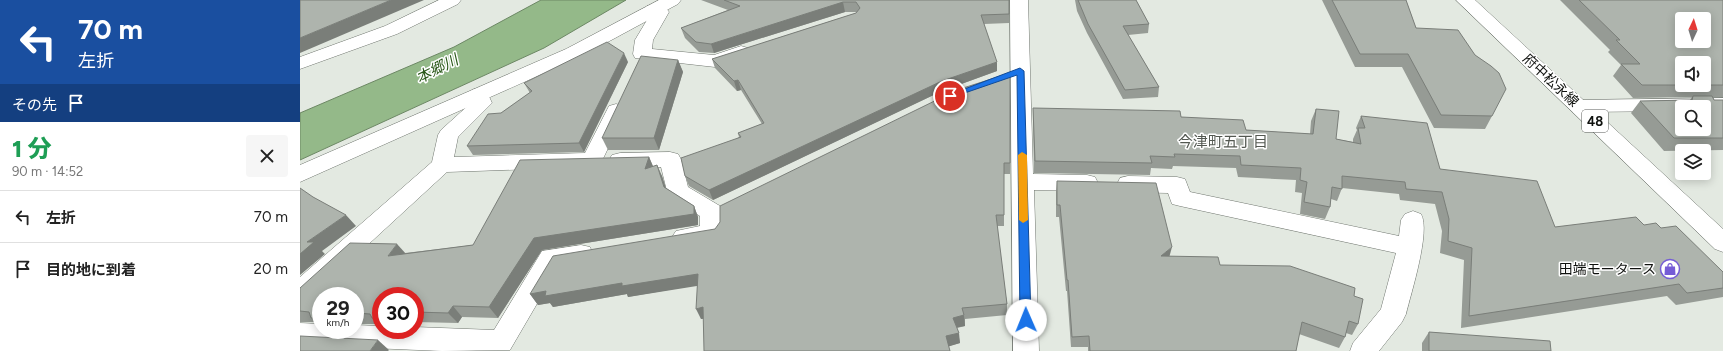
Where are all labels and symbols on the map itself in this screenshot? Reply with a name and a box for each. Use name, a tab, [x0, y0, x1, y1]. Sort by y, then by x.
north arrow	[1675, 12, 1711, 48]
water label: 本郷川	[413, 50, 463, 87]
street label: 府中松永線	[1519, 50, 1582, 110]
pin	[933, 79, 967, 113]
road number: 48	[1582, 110, 1608, 132]
district label: 今津町五丁目	[1178, 133, 1268, 151]
shop icon: 田端モータース	[1659, 258, 1681, 280]
place label: 田端モータース	[1559, 261, 1656, 278]
speed limit sign: 30	[372, 287, 424, 339]
position arrow	[1005, 299, 1047, 341]

